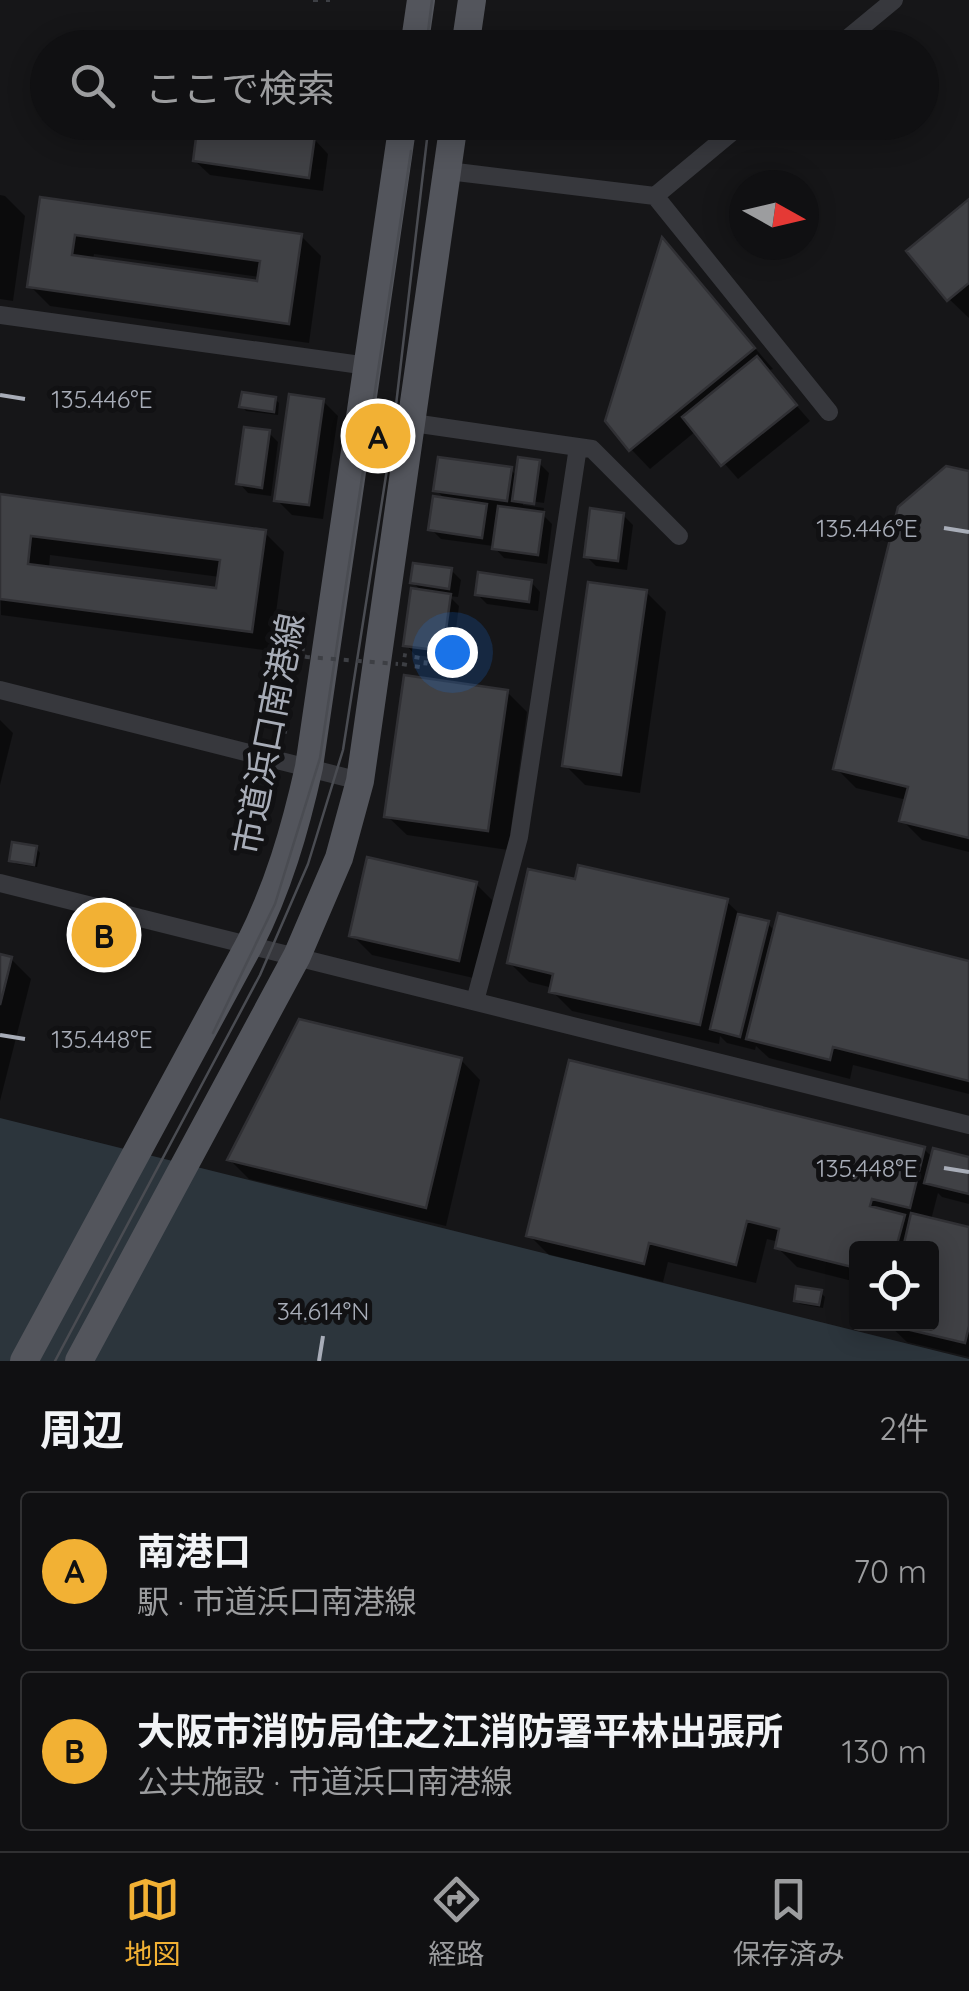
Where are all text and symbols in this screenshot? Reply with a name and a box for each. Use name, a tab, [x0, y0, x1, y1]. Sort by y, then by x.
search box	[30, 30, 939, 140]
icon: search	[65, 58, 120, 113]
text: ここで検索	[145, 64, 335, 112]
north arrow	[729, 170, 819, 260]
text: 135.446°E	[51, 383, 153, 414]
pin: A	[346, 398, 410, 474]
text: 135.446°E	[816, 512, 918, 543]
street label: 市道浜口南港線	[223, 609, 313, 858]
your location	[427, 627, 478, 678]
pin: B	[72, 898, 136, 972]
text: 135.448°E	[51, 1023, 153, 1054]
text: 135.448°E	[816, 1152, 918, 1183]
map controls	[849, 1241, 939, 1331]
button: locate	[849, 1241, 939, 1331]
text: 34.614°N	[277, 1295, 369, 1326]
text: 周辺	[40, 1403, 124, 1456]
text: 2件	[879, 1408, 929, 1448]
text: 南港口	[137, 1527, 251, 1575]
text: A	[64, 1551, 85, 1591]
text: 70 m	[854, 1551, 927, 1591]
text: 駅 · 市道浜口南港線	[137, 1581, 417, 1621]
text: 大阪市消防局住之江消防署平林出張所	[137, 1707, 783, 1755]
text: B	[64, 1731, 85, 1771]
text: 130 m	[841, 1731, 927, 1771]
text: 公共施設 · 市道浜口南港線	[137, 1761, 513, 1801]
tab: 地図	[124, 1872, 180, 1972]
tab: 経路	[428, 1872, 485, 1972]
tab: 保存済み	[733, 1872, 845, 1972]

